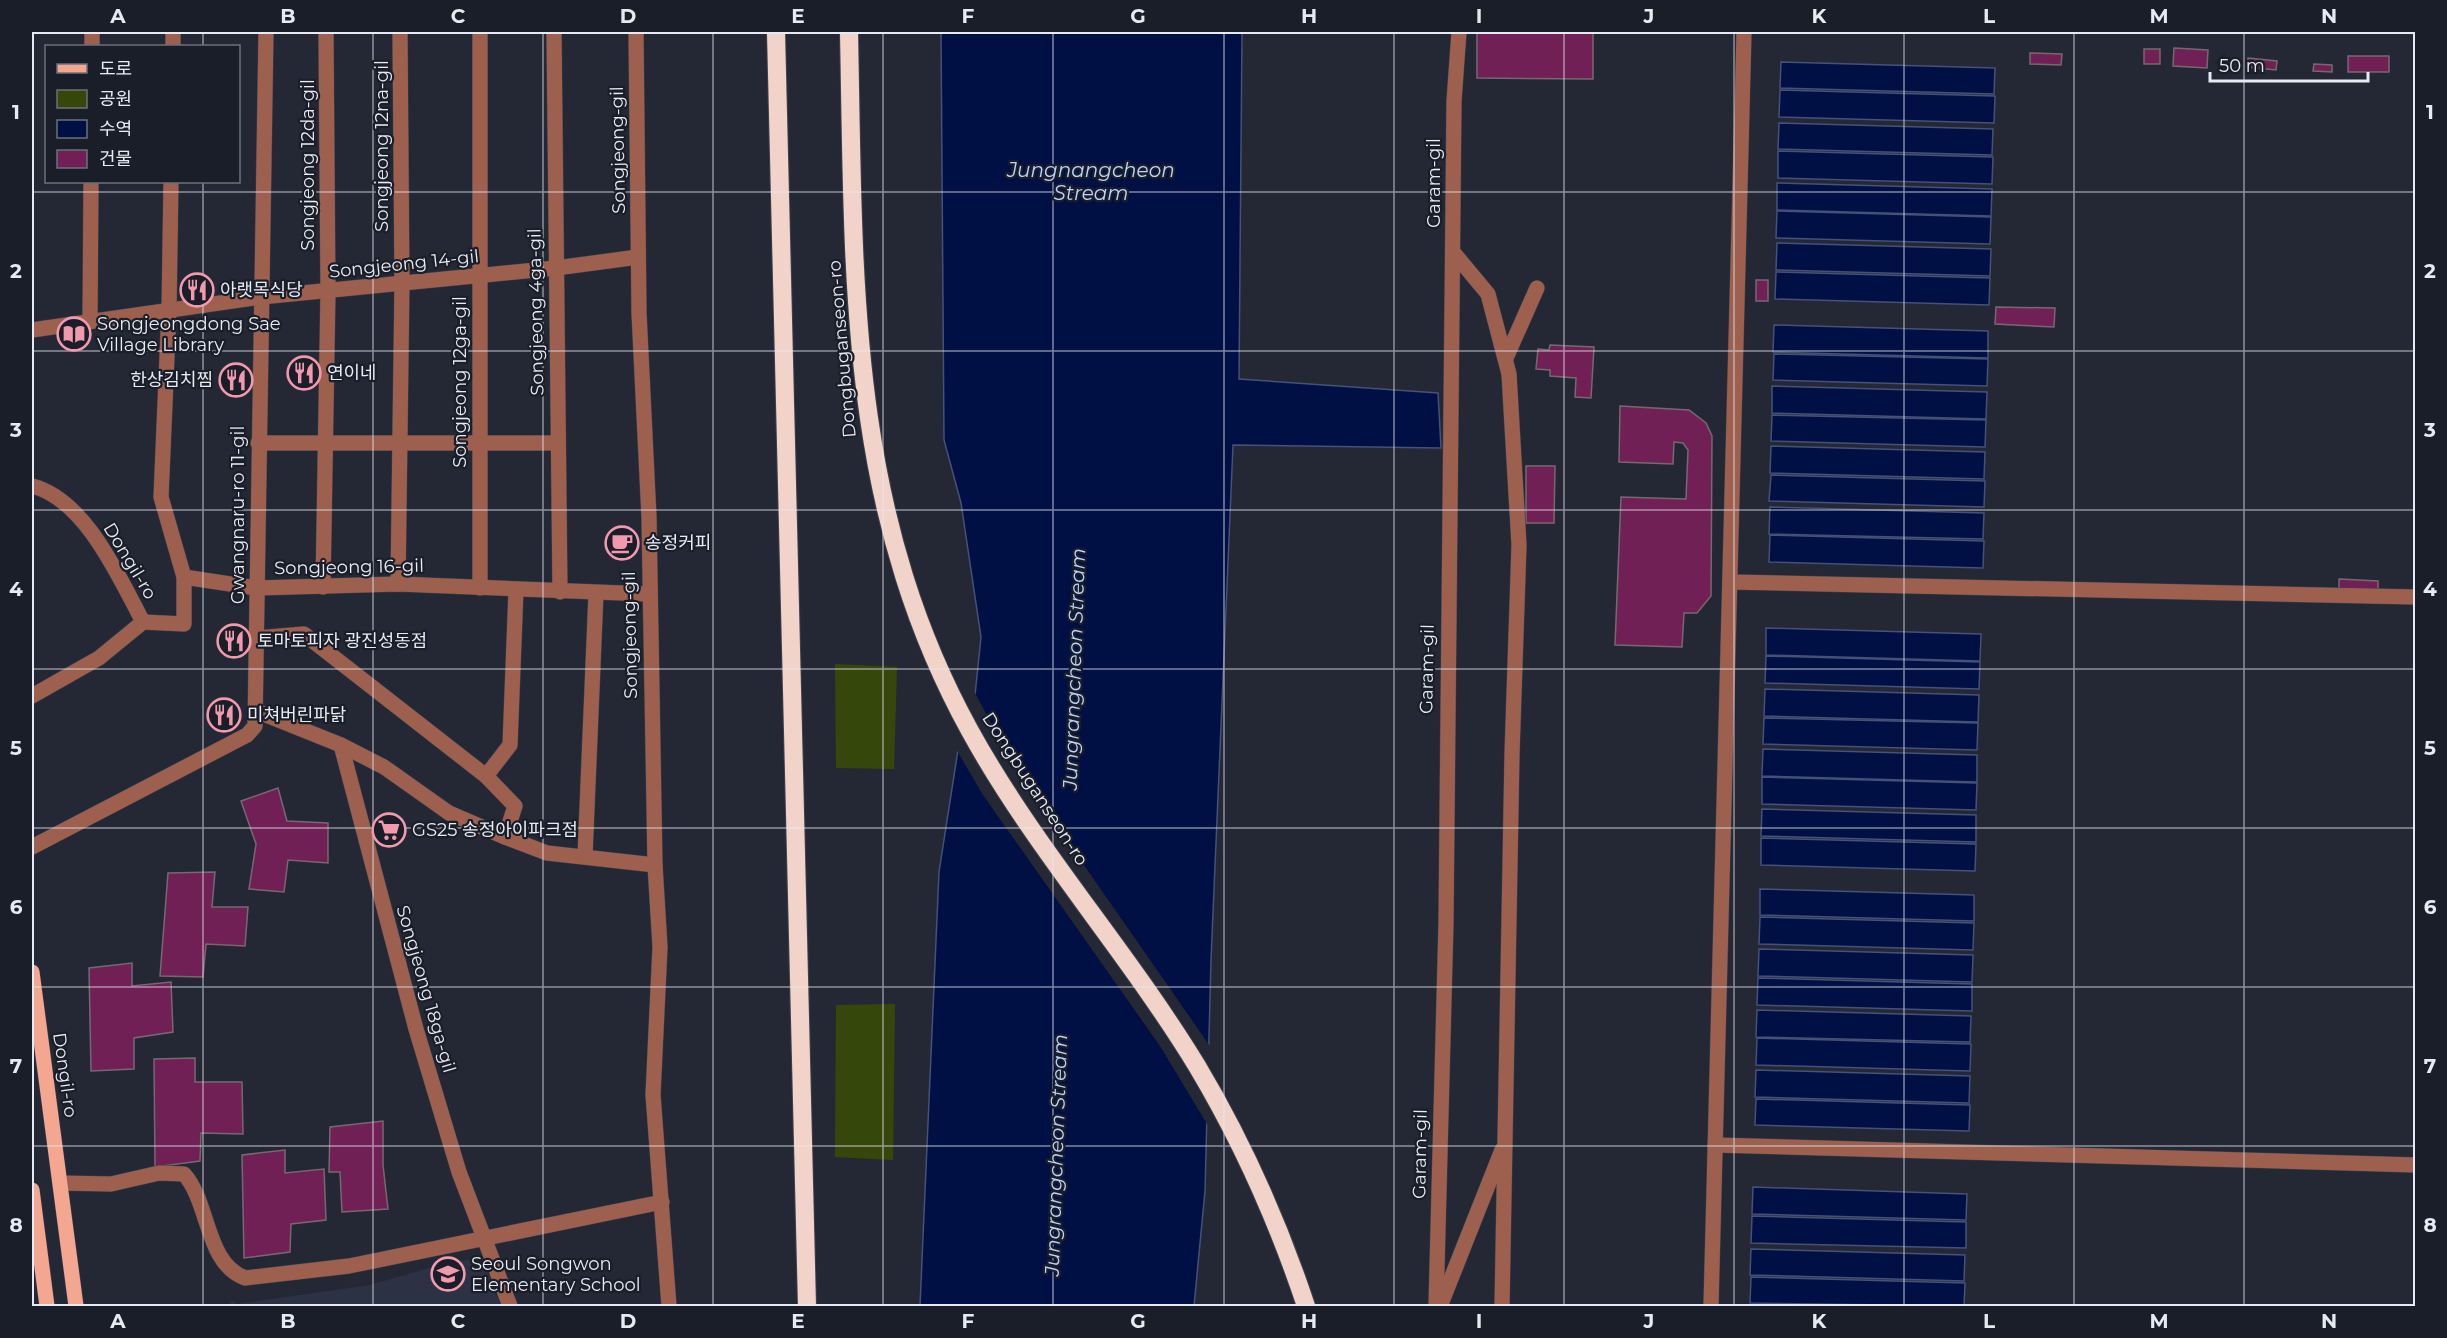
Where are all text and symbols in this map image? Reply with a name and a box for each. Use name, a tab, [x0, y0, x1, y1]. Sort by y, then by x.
text: A	[109, 4, 126, 28]
text: B	[280, 4, 296, 28]
text: C	[451, 4, 466, 28]
text: D	[620, 4, 636, 28]
text: E	[791, 4, 805, 28]
text: F	[962, 4, 975, 28]
text: G	[1130, 4, 1146, 28]
text: H	[1301, 4, 1317, 28]
text: I	[1476, 4, 1482, 28]
text: J	[1643, 4, 1654, 28]
text: K	[1812, 4, 1828, 28]
text: L	[1983, 4, 1995, 28]
text: M	[2149, 4, 2169, 28]
text: N	[2321, 4, 2337, 28]
legend	[45, 45, 240, 183]
scale bar	[2210, 45, 2368, 83]
text: 50 m	[2219, 55, 2265, 77]
text: 도로	[99, 58, 132, 80]
street label: Songjeong 12na-gil	[371, 60, 393, 232]
street label: Songjeong 12da-gil	[297, 79, 319, 251]
street label: Songjeong-gil	[606, 86, 630, 214]
text: 공원	[99, 88, 132, 110]
text: 1	[12, 100, 20, 124]
text: 1	[2426, 100, 2434, 124]
text: 수역	[99, 118, 132, 140]
street label: Garam-gil	[1423, 138, 1445, 228]
text: 건물	[99, 148, 132, 170]
water label: Jungnangcheon Stream	[1006, 158, 1175, 205]
street label: Songjeong 4ga-gil	[524, 228, 548, 396]
street label: Songjeong 14-gil	[328, 245, 480, 283]
text: 2	[10, 259, 22, 283]
street label: Dongbuganseon-ro	[823, 259, 861, 439]
text: 2	[2424, 259, 2436, 283]
restaurant icon: 아랫목식당	[179, 272, 215, 308]
place label: 아랫목식당	[220, 279, 303, 301]
street label: Songjeong 12ga-gil	[449, 296, 471, 468]
place label: Songjeongdong Sae Village Library	[97, 313, 281, 356]
library icon: Songjeongdong Sae Village Library	[56, 316, 92, 352]
restaurant icon: 연이네	[286, 355, 322, 391]
restaurant icon: 한상김치찜	[218, 362, 254, 398]
place label: 연이네	[327, 362, 377, 384]
place label: 한상김치찜	[130, 369, 213, 391]
text: 3	[9, 418, 22, 442]
text: 3	[2423, 418, 2436, 442]
street label: Gwangnaru-ro 11-gil	[227, 426, 249, 604]
street label: Dongil-ro	[99, 519, 161, 603]
cafe icon: 송정커피	[604, 525, 640, 561]
place label: 송정커피	[645, 532, 711, 554]
water label: Jungrangcheon Stream	[1058, 548, 1090, 791]
street label: Songjeong 16-gil	[274, 555, 424, 579]
street label: Songjeong-gil	[618, 571, 642, 699]
text: 4	[9, 577, 23, 601]
text: 4	[2423, 577, 2437, 601]
restaurant icon: 토마토피자 광진성동점	[216, 623, 252, 659]
street label: Garam-gil	[1415, 624, 1439, 714]
place label: 토마토피자 광진성동점	[257, 630, 427, 652]
restaurant icon: 미쳐버린파닭	[206, 697, 242, 733]
place label: 미쳐버린파닭	[247, 704, 346, 726]
street label: Dongbuganseon-ro	[977, 708, 1093, 870]
text: 5	[10, 736, 22, 760]
text: 5	[2424, 736, 2436, 760]
supermarket icon: GS25 송정아이파크점	[371, 812, 407, 848]
place label: GS25 송정아이파크점	[412, 819, 578, 841]
text: 6	[10, 895, 23, 919]
text: 6	[2424, 895, 2437, 919]
street label: Songjeong 18ga-gil	[392, 903, 460, 1075]
street label: Dongil-ro	[48, 1031, 82, 1119]
water label: Jungrangcheon Stream	[1040, 1034, 1072, 1277]
text: 7	[10, 1054, 22, 1078]
text: 7	[2424, 1054, 2436, 1078]
street label: Garam-gil	[1408, 1109, 1432, 1199]
text: 8	[9, 1213, 23, 1237]
text: 8	[2423, 1213, 2437, 1237]
place label: Seoul Songwon Elementary School	[471, 1253, 641, 1296]
school or university icon: Seoul Songwon Elementary School	[430, 1256, 466, 1292]
text: A	[109, 1309, 126, 1333]
text: B	[280, 1309, 296, 1333]
text: C	[451, 1309, 466, 1333]
text: D	[620, 1309, 636, 1333]
text: E	[791, 1309, 805, 1333]
text: F	[962, 1309, 975, 1333]
text: G	[1130, 1309, 1146, 1333]
text: H	[1301, 1309, 1317, 1333]
text: I	[1476, 1309, 1482, 1333]
text: J	[1643, 1309, 1654, 1333]
text: K	[1812, 1309, 1828, 1333]
text: L	[1983, 1309, 1995, 1333]
text: M	[2149, 1309, 2169, 1333]
text: N	[2321, 1309, 2337, 1333]

